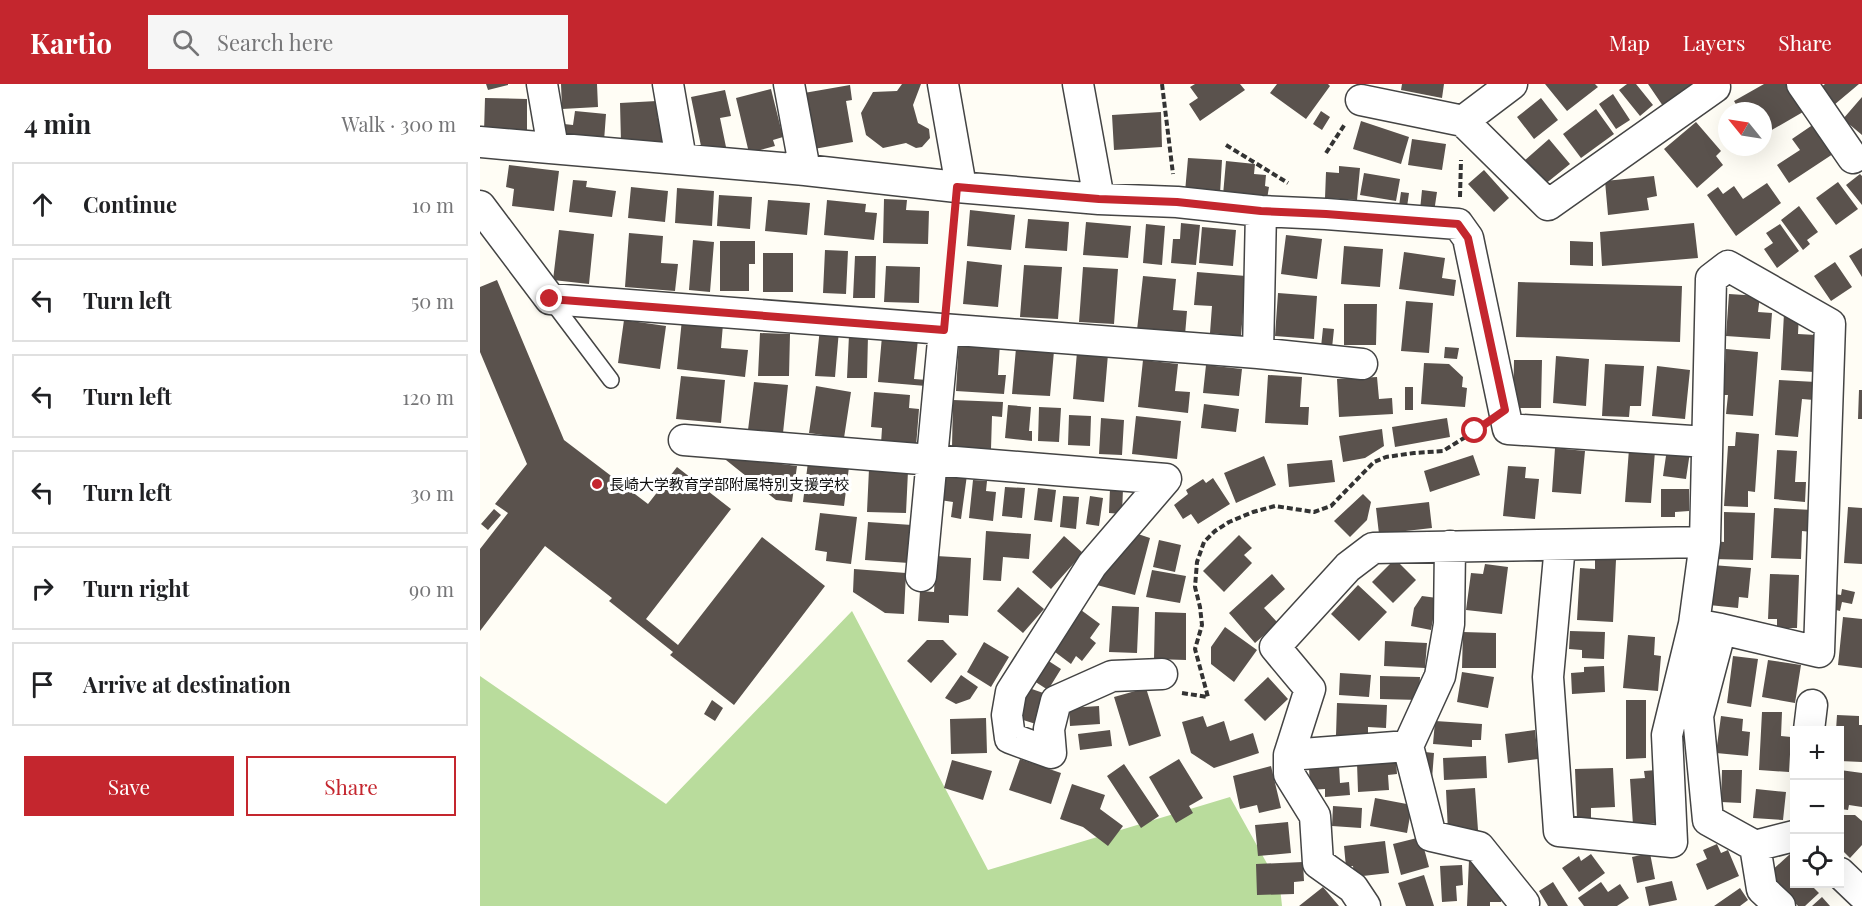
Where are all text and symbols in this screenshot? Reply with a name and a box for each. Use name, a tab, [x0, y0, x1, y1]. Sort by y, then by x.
search box	[148, 15, 568, 69]
text: Kartio	[30, 24, 112, 61]
icon: search	[169, 26, 202, 59]
text: Search here	[217, 27, 333, 57]
text: Map	[1609, 28, 1650, 56]
text: Layers	[1683, 28, 1745, 56]
text: Share	[1778, 28, 1832, 56]
north arrow	[1718, 102, 1772, 156]
text: 4 min	[24, 106, 91, 141]
text: Walk · 300 m	[341, 110, 456, 137]
icon: ahead	[26, 188, 59, 221]
text: Continue	[83, 189, 177, 219]
text: 10 m	[412, 191, 454, 218]
icon: left	[26, 284, 59, 317]
text: Turn left	[83, 285, 172, 315]
route end	[536, 285, 562, 311]
text: 50 m	[411, 287, 454, 314]
icon: left	[26, 380, 59, 413]
text: Turn left	[83, 381, 172, 411]
text: 120 m	[402, 383, 454, 410]
route start	[1461, 417, 1487, 443]
place label: 長崎大学教育学部附属特別支援学校	[609, 474, 849, 494]
icon: left	[26, 476, 59, 509]
text: Turn left	[83, 477, 172, 507]
marker: 長崎大学教育学部附属特別支援学校	[590, 477, 604, 491]
text: 30 m	[410, 479, 454, 506]
icon: right	[26, 572, 59, 605]
text: Turn right	[83, 573, 189, 603]
text: 90 m	[409, 575, 454, 602]
icon: arrive	[26, 668, 59, 701]
text: Arrive at destination	[83, 669, 291, 699]
map controls	[1790, 726, 1844, 888]
button: +	[1790, 726, 1844, 780]
button: Save	[24, 756, 234, 816]
button: Share	[246, 756, 456, 816]
button: −	[1790, 780, 1844, 834]
button: locate	[1790, 834, 1844, 888]

